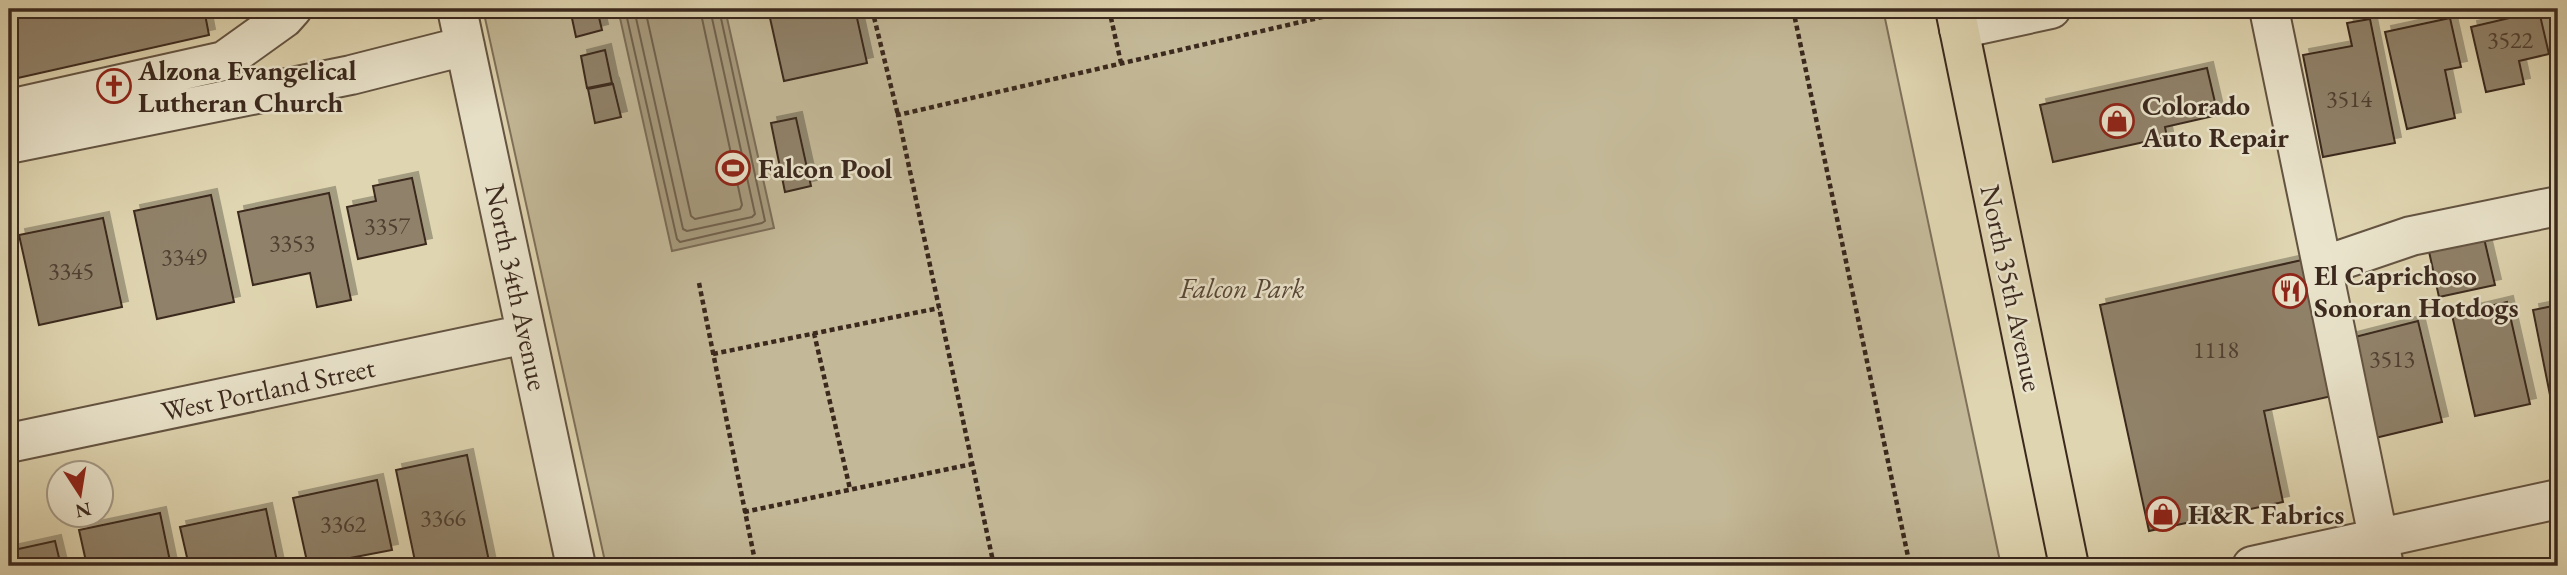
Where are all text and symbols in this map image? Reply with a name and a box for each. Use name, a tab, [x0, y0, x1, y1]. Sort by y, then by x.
house number: 3522	[2487, 24, 2534, 55]
place label: Alzona Evangelical Lutheran Church	[137, 52, 356, 120]
church icon: Alzona Evangelical Lutheran Church	[95, 67, 133, 105]
house number: 3514	[2326, 83, 2373, 114]
place label: Colorado Auto Repair	[2141, 87, 2289, 155]
shop icon: Colorado Auto Repair	[2098, 102, 2136, 140]
sports icon: Falcon Pool	[714, 149, 752, 187]
place label: Falcon Pool	[758, 150, 892, 186]
street label: North 34th Avenue	[478, 180, 556, 394]
street label: North 35th Avenue	[1973, 181, 2051, 395]
house number: 3357	[364, 210, 411, 241]
house number: 3353	[269, 227, 315, 258]
house number: 3349	[161, 241, 208, 272]
house number: 3345	[48, 255, 94, 286]
place label: El Caprichoso Sonoran Hotdogs	[2314, 257, 2519, 325]
park label: Falcon Park	[1179, 270, 1305, 306]
restaurant icon: El Caprichoso Sonoran Hotdogs	[2271, 272, 2309, 310]
house number: 1118	[2193, 334, 2239, 365]
house number: 3513	[2369, 343, 2415, 374]
street label: West Portland Street	[158, 349, 378, 429]
north arrow	[46, 460, 116, 530]
shop icon: H&R Fabrics	[2144, 495, 2182, 533]
text: N	[73, 496, 94, 524]
place label: H&R Fabrics	[2188, 496, 2344, 532]
house number: 3366	[420, 502, 466, 533]
house number: 3362	[320, 508, 367, 539]

